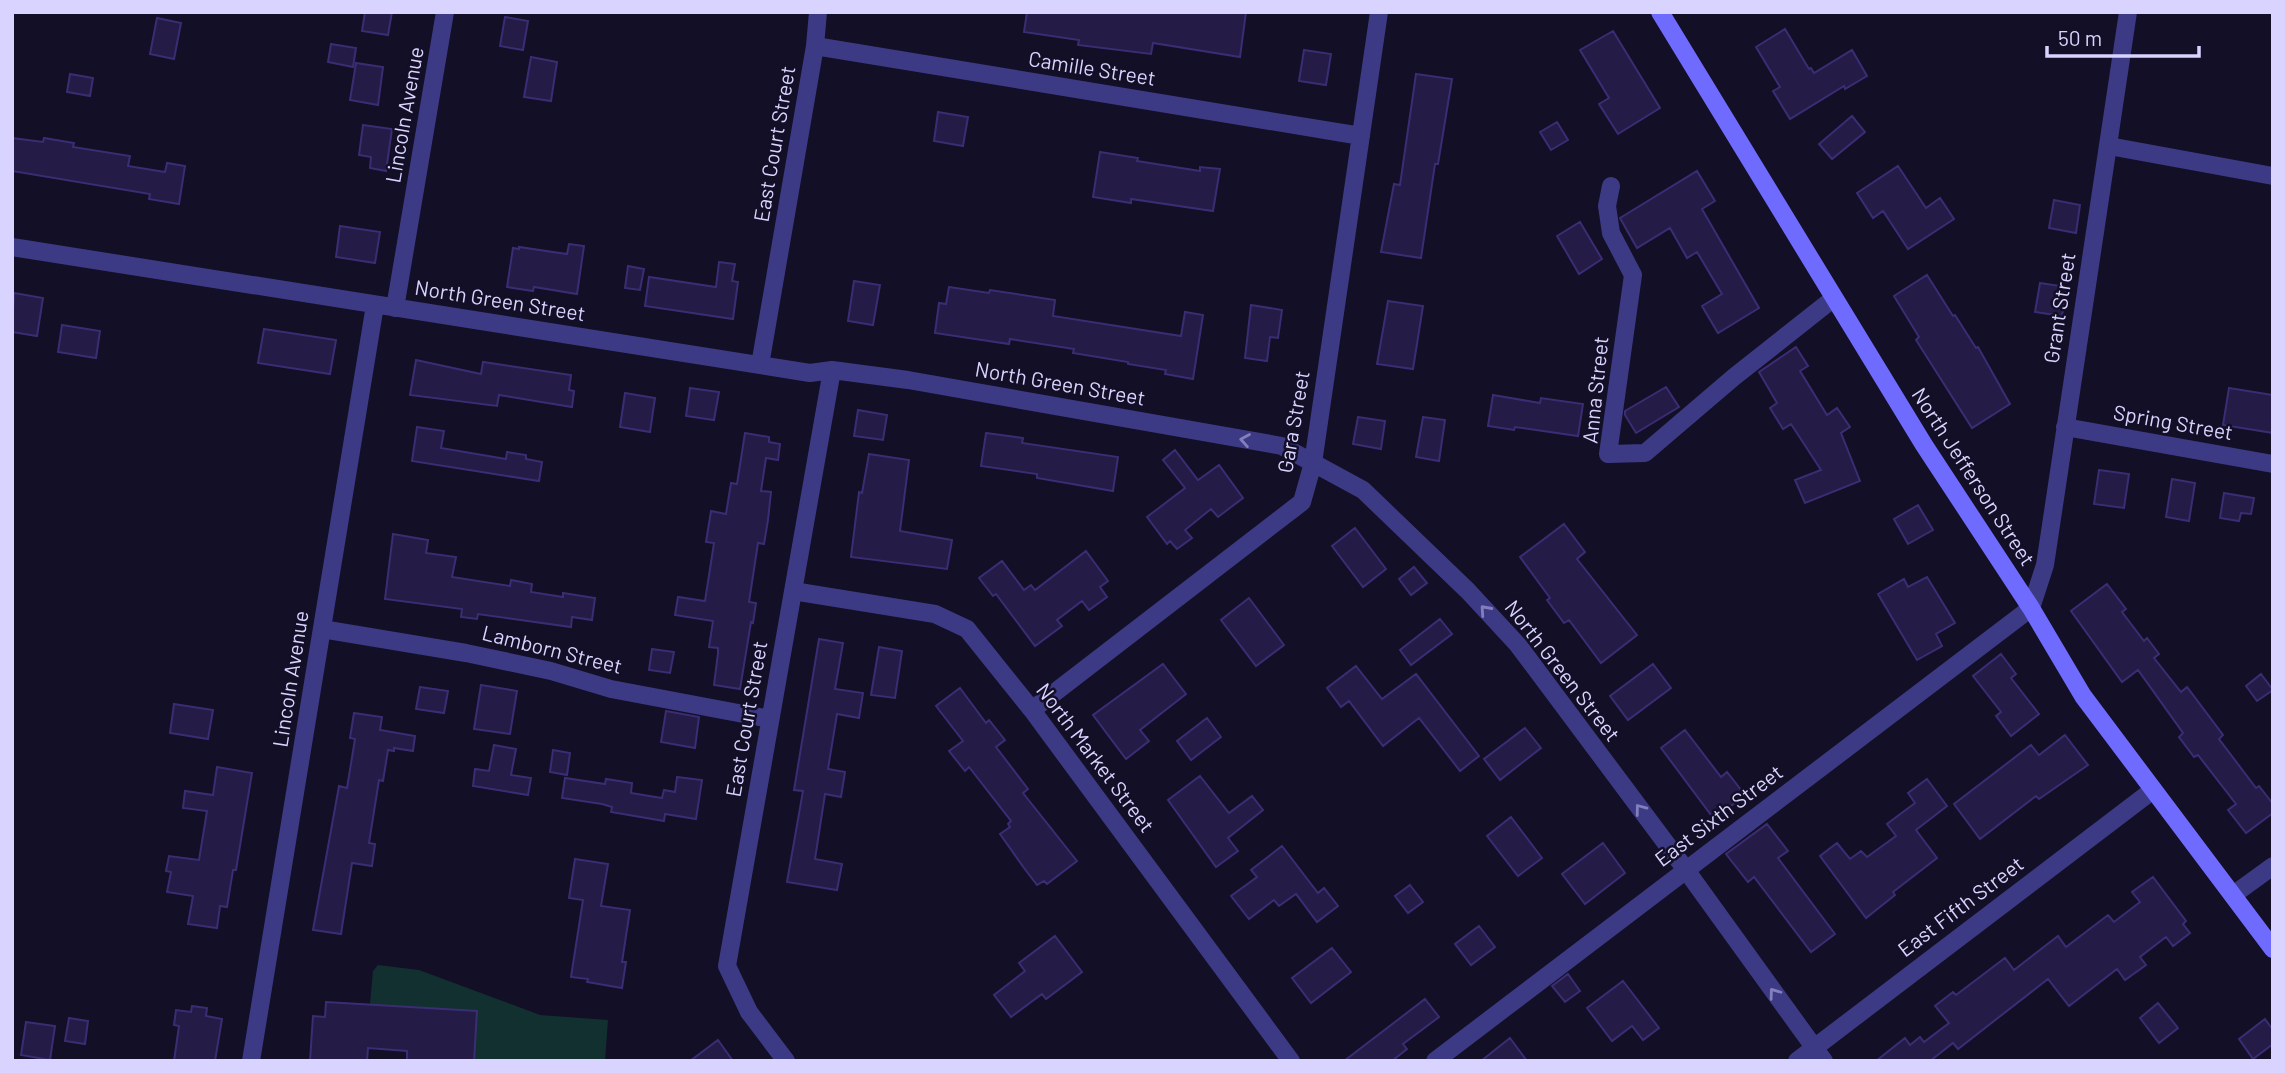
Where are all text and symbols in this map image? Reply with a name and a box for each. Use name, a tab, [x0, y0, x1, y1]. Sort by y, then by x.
scale bar	[2047, 14, 2199, 58]
text: 50 m	[2058, 25, 2102, 50]
street label: Lincoln Avenue	[379, 45, 428, 185]
street label: Camille Street	[1027, 45, 1158, 90]
street label: East Court Street	[748, 64, 800, 224]
street label: Grant Street	[2037, 251, 2080, 365]
street label: North Green Street	[413, 274, 587, 325]
street label: Anna Street	[1576, 335, 1613, 445]
street label: North Green Street	[973, 355, 1147, 410]
street label: Gara Street	[1271, 369, 1314, 475]
street label: North Jefferson Street	[1907, 383, 2041, 570]
street label: Spring Street	[2112, 399, 2235, 444]
one-way arrow	[1239, 433, 1251, 448]
street label: North Green Street	[1500, 594, 1626, 746]
one-way arrow	[1481, 605, 1493, 618]
street label: Lincoln Avenue	[266, 609, 313, 749]
street label: Lamborn Street	[480, 619, 625, 678]
street label: East Court Street	[720, 639, 772, 799]
street label: North Market Street	[1032, 678, 1160, 837]
street label: East Sixth Street	[1649, 759, 1787, 871]
one-way arrow	[1635, 804, 1648, 817]
street label: East Fifth Street	[1892, 850, 2028, 961]
one-way arrow	[1770, 988, 1782, 1001]

